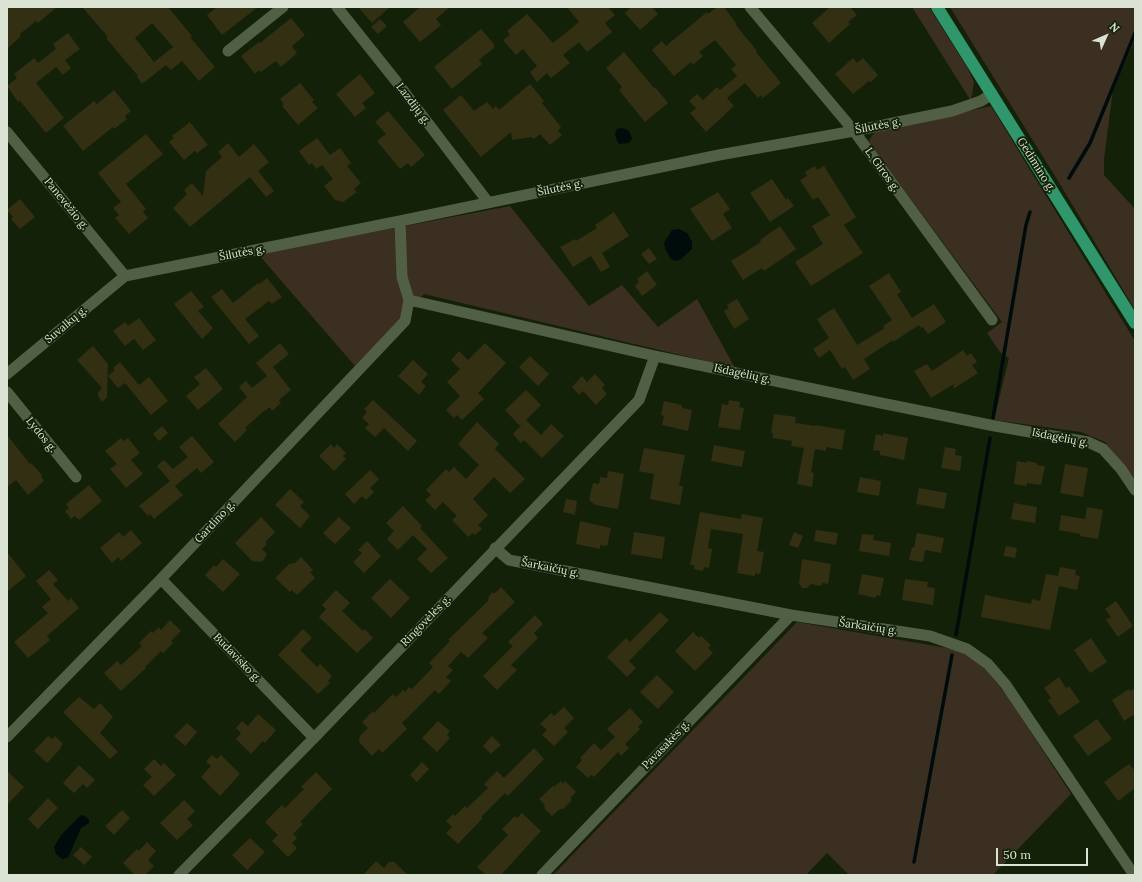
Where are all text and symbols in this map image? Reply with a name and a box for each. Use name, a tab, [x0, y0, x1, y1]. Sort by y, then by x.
north arrow	[1086, 16, 1126, 56]
text: N	[1107, 20, 1122, 35]
street label: Lazdijų g.	[393, 81, 433, 127]
street label: Šilutės g.	[854, 115, 902, 137]
street label: Gedimino g.	[1014, 135, 1058, 195]
street label: L. Giros g.	[862, 145, 902, 195]
street label: Panevėžio g.	[41, 175, 91, 233]
street label: Šilutės g.	[536, 177, 584, 199]
street label: Šilutės g.	[218, 242, 266, 264]
street label: Suvalkų g.	[42, 304, 90, 346]
street label: Išdagėlių g.	[713, 362, 771, 386]
street label: Lydos g.	[23, 415, 59, 455]
street label: Išdagėlių g.	[1031, 426, 1089, 450]
street label: Gardino g.	[192, 498, 238, 546]
street label: Šarkaičių g.	[520, 556, 580, 580]
street label: Ringovėlės g.	[398, 593, 454, 649]
street label: Šarkaičių g.	[838, 616, 898, 638]
street label: Budavisko g.	[210, 631, 264, 685]
street label: Pavasakės g.	[640, 718, 692, 772]
scale bar	[998, 840, 1090, 866]
text: 50 m	[1003, 847, 1031, 862]

